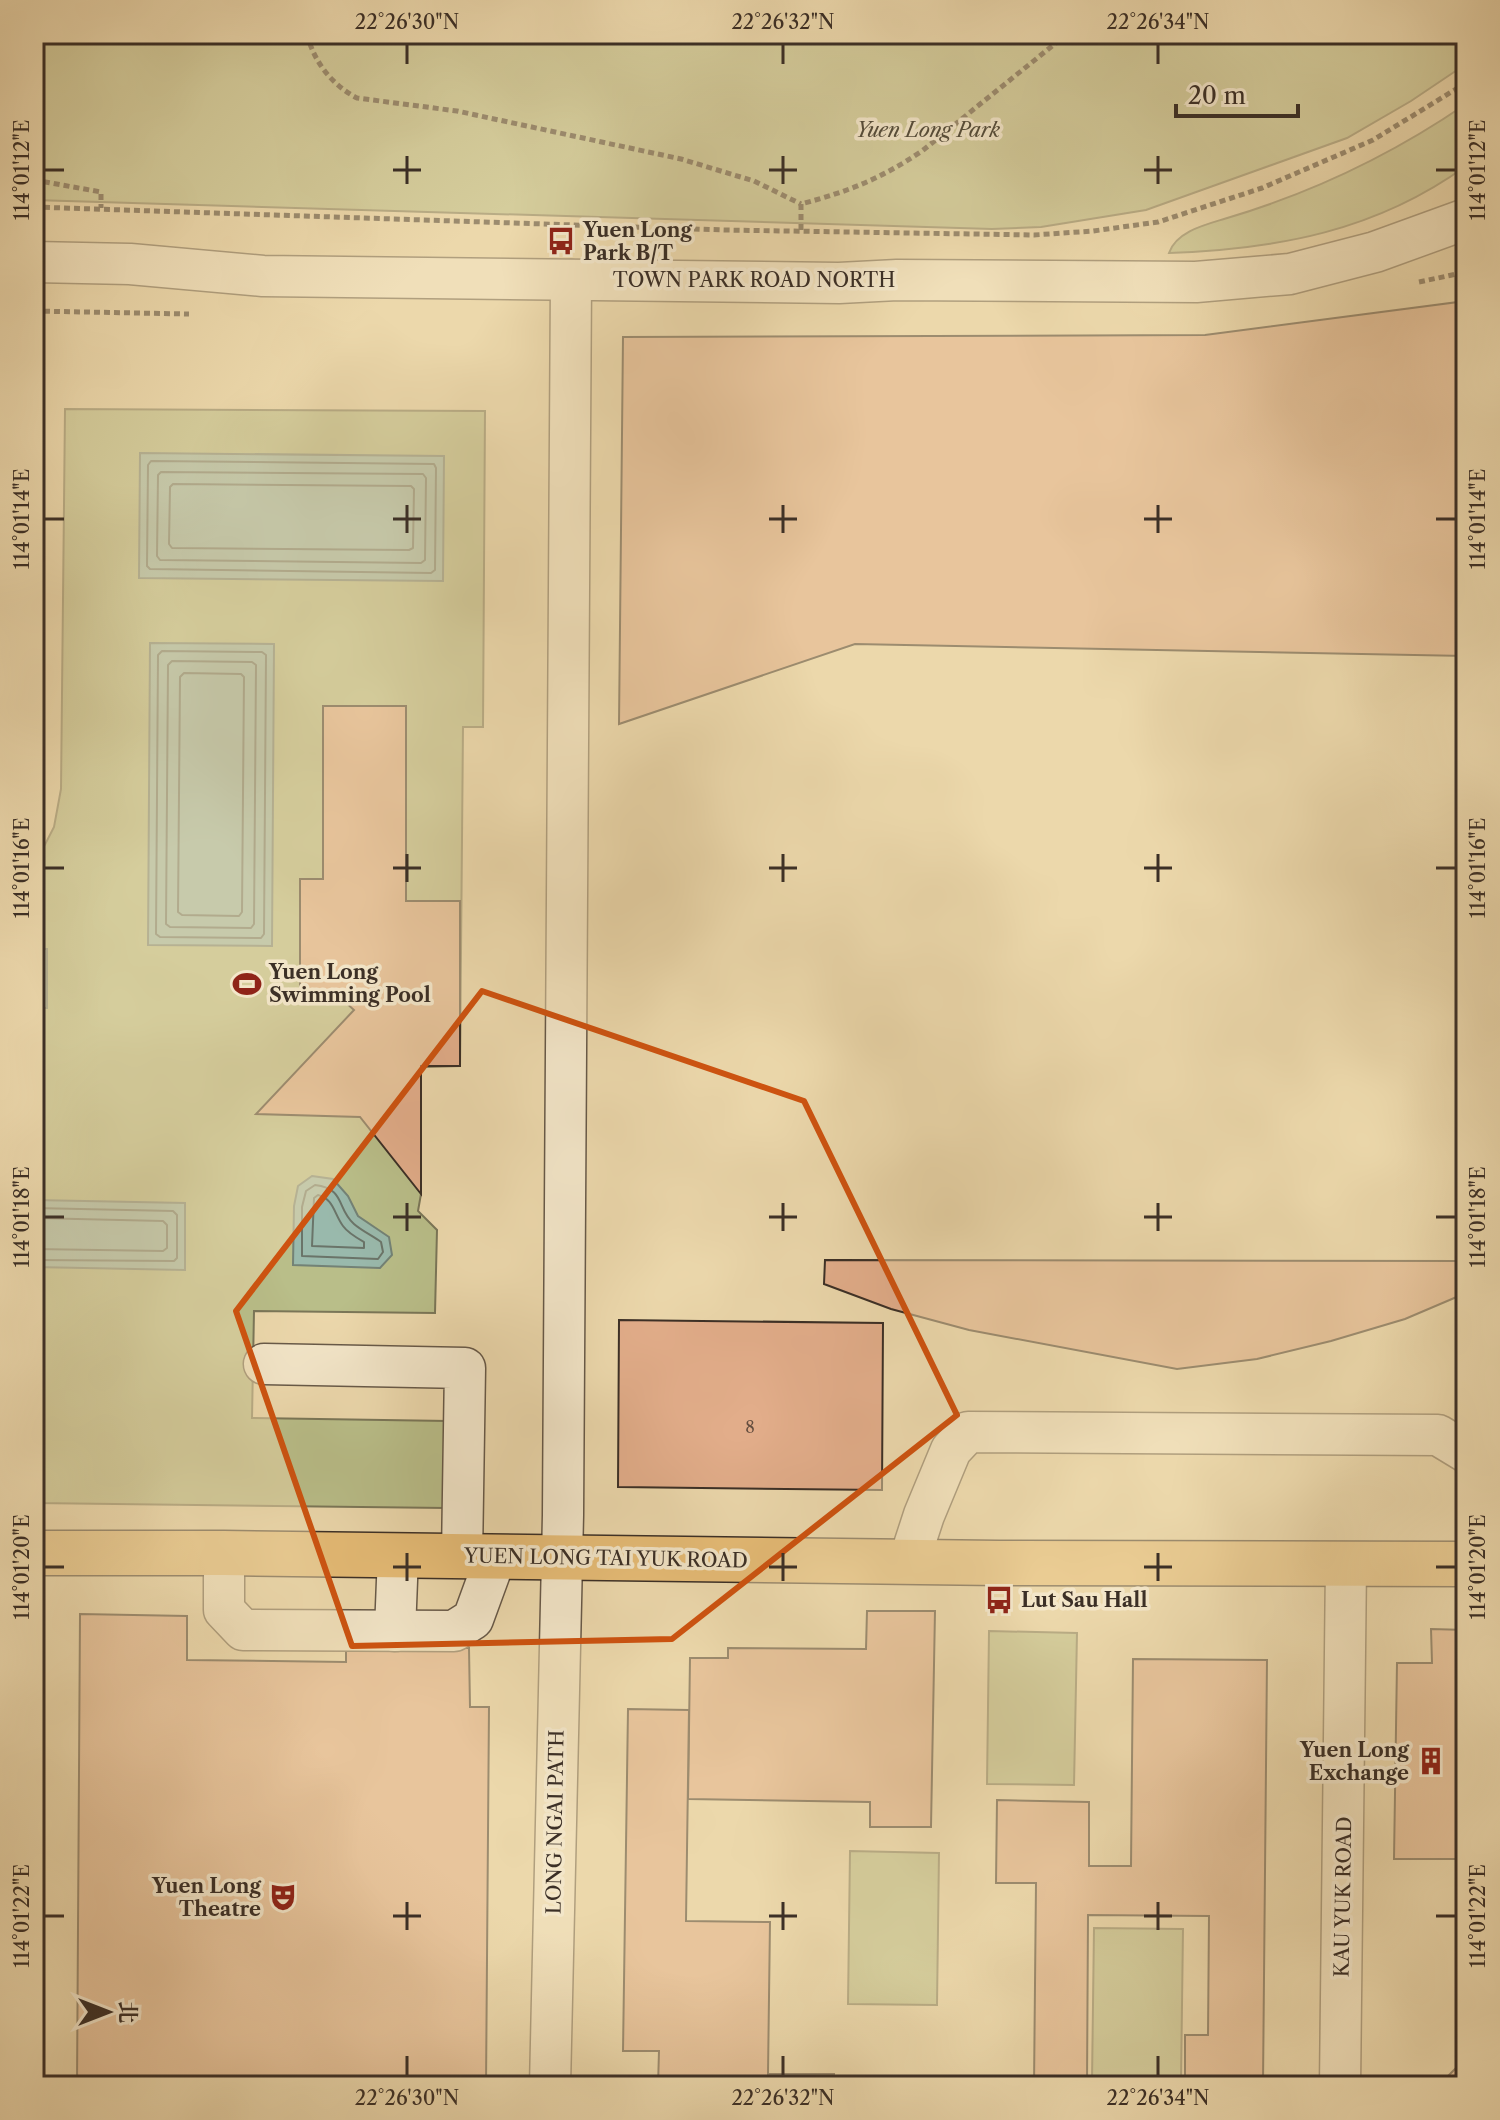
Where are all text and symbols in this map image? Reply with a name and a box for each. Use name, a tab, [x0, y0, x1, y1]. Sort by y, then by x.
text: 22°26'30"N	[355, 10, 459, 34]
text: 22°26'32"N	[731, 10, 835, 34]
text: 22°26'34"N	[1106, 10, 1210, 34]
scale bar	[1176, 68, 1298, 118]
text: 20 m	[1188, 81, 1246, 110]
park label: Yuen Long Park	[856, 118, 1001, 142]
text: 114°01'12"E	[10, 119, 34, 221]
text: 114°01'12"E	[1466, 119, 1490, 221]
place label: Yuen Long Park B/T	[582, 218, 692, 265]
bus stop icon: Yuen Long Park B/T	[546, 226, 576, 256]
street label: TOWN PARK ROAD NORTH	[613, 268, 895, 292]
text: 114°01'14"E	[10, 469, 34, 569]
text: 114°01'14"E	[1466, 469, 1490, 569]
text: 114°01'16"E	[10, 818, 34, 918]
text: 114°01'16"E	[1466, 818, 1490, 918]
place label: Yuen Long Swimming Pool	[268, 960, 431, 1007]
sports icon: Yuen Long Swimming Pool	[232, 969, 262, 999]
text: 114°01'18"E	[10, 1166, 34, 1268]
text: 114°01'18"E	[1466, 1166, 1490, 1268]
house number: 8	[745, 1417, 755, 1437]
text: 114°01'20"E	[10, 1514, 34, 1620]
text: 114°01'20"E	[1466, 1514, 1490, 1620]
street label: YUEN LONG TAI YUK ROAD	[463, 1544, 748, 1572]
bus stop icon: Lut Sau Hall	[984, 1585, 1014, 1615]
place label: Lut Sau Hall	[1021, 1588, 1147, 1612]
street label: LONG NGAI PATH	[541, 1729, 569, 1915]
place label: Yuen Long Exchange	[1299, 1738, 1409, 1785]
building icon: Yuen Long Exchange	[1416, 1746, 1446, 1776]
street label: KAU YUK ROAD	[1330, 1816, 1356, 1978]
text: 114°01'22"E	[10, 1864, 34, 1968]
text: 114°01'22"E	[1466, 1864, 1490, 1968]
place label: Yuen Long Theatre	[151, 1874, 261, 1921]
theatre icon: Yuen Long Theatre	[268, 1882, 298, 1912]
north arrow	[68, 1972, 148, 2052]
text: 北	[114, 2001, 141, 2023]
text: 22°26'30"N	[355, 2086, 459, 2110]
text: 22°26'32"N	[731, 2086, 835, 2110]
text: 22°26'34"N	[1106, 2086, 1210, 2110]

